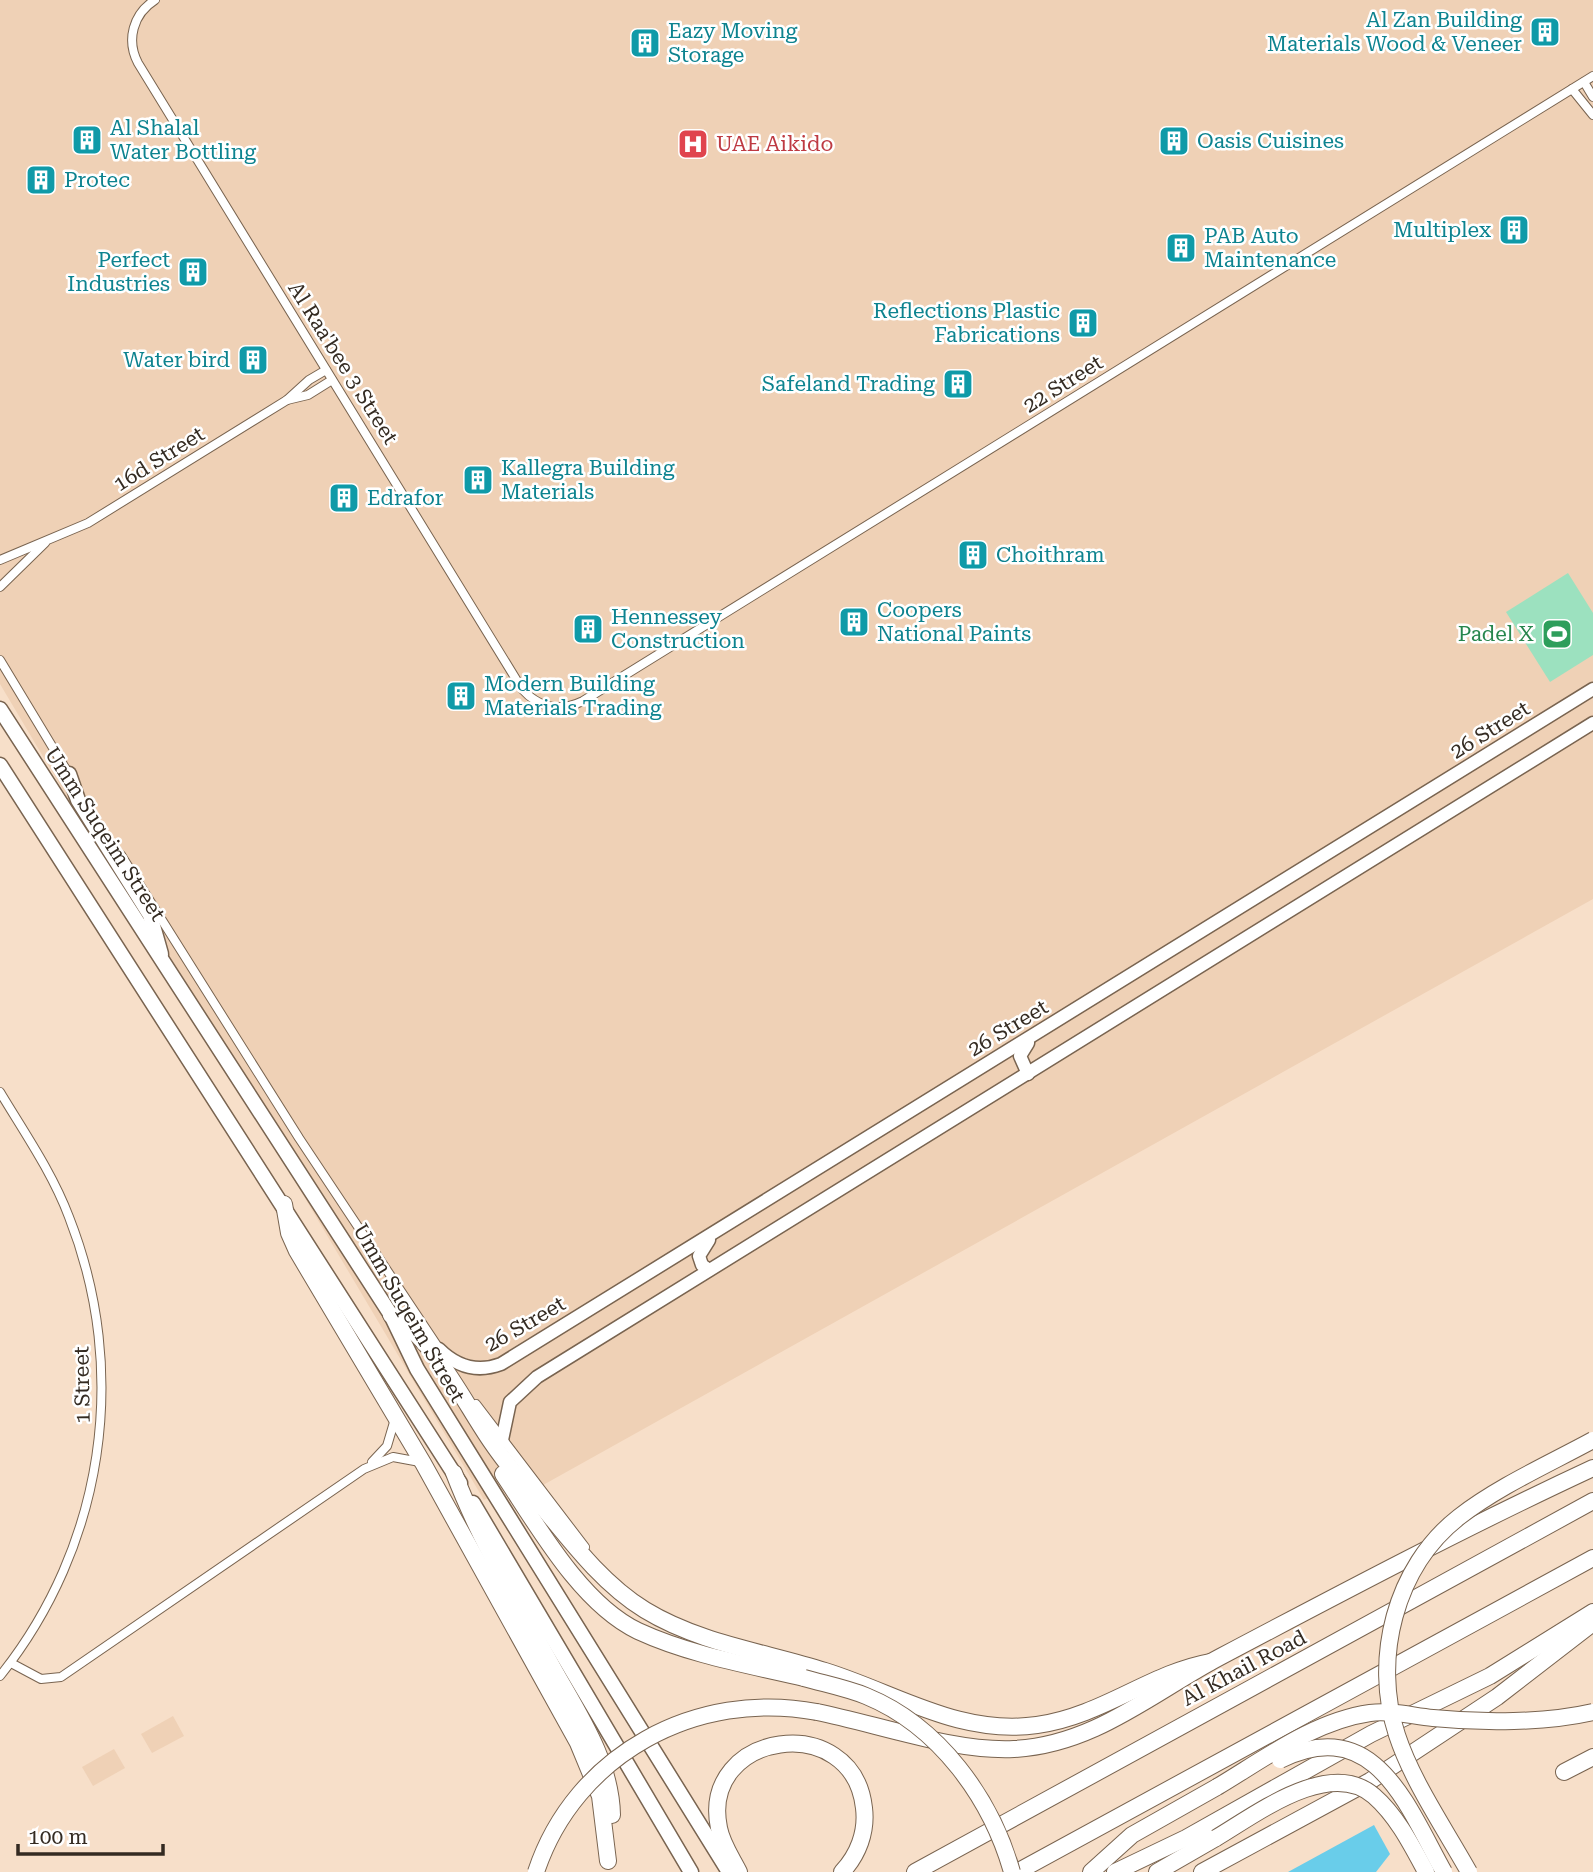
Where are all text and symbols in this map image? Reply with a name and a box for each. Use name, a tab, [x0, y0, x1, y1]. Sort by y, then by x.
place label: Al Zan Building Materials Wood & Veneer	[1267, 8, 1522, 56]
building icon: Al Zan Building Materials Wood & Veneer	[1528, 15, 1562, 49]
place label: Eazy Moving Storage	[668, 19, 797, 67]
building icon: Eazy Moving Storage	[628, 26, 662, 60]
place label: Al Shalal Water Bottling	[110, 116, 256, 164]
building icon: Al Shalal Water Bottling	[70, 123, 104, 157]
building icon: Oasis Cuisines	[1157, 124, 1191, 158]
hospital icon: UAE Aikido	[676, 127, 710, 161]
place label: Oasis Cuisines	[1197, 129, 1344, 153]
place label: UAE Aikido	[716, 132, 833, 156]
building icon: Protec	[24, 163, 58, 197]
place label: Protec	[64, 168, 130, 192]
building icon: Multiplex	[1497, 213, 1531, 247]
place label: Multiplex	[1393, 218, 1491, 242]
place label: PAB Auto Maintenance	[1204, 224, 1336, 272]
building icon: PAB Auto Maintenance	[1164, 231, 1198, 265]
place label: Perfect Industries	[67, 248, 170, 296]
building icon: Perfect Industries	[176, 255, 210, 289]
street label: Al Raa'bee 3 Street	[283, 277, 403, 449]
place label: Reflections Plastic Fabrications	[873, 299, 1060, 347]
building icon: Reflections Plastic Fabrications	[1066, 306, 1100, 340]
building icon: Water bird	[236, 343, 270, 377]
place label: Water bird	[123, 348, 231, 372]
street label: 22 Street	[1019, 350, 1107, 418]
building icon: Safeland Trading	[941, 367, 975, 401]
place label: Safeland Trading	[762, 372, 935, 396]
street label: 16d Street	[109, 422, 209, 496]
place label: Kallegra Building Materials	[501, 456, 675, 504]
building icon: Kallegra Building Materials	[461, 463, 495, 497]
building icon: Edrafor	[327, 481, 361, 515]
place label: Edrafor	[367, 486, 444, 510]
building icon: Choithram	[956, 538, 990, 572]
place label: Choithram	[996, 543, 1105, 567]
place label: Coopers National Paints	[877, 598, 1031, 646]
place label: Hennessey Construction	[611, 605, 745, 653]
building icon: Coopers National Paints	[837, 605, 871, 639]
building icon: Hennessey Construction	[571, 612, 605, 646]
sports icon: Padel X	[1540, 617, 1574, 651]
place label: Padel X	[1458, 622, 1534, 646]
place label: Modern Building Materials Trading	[484, 672, 662, 720]
building icon: Modern Building Materials Trading	[444, 679, 478, 713]
street label: 26 Street	[1446, 696, 1534, 764]
street label: Umm Suqeim Street	[40, 743, 170, 925]
street label: 26 Street	[964, 995, 1052, 1061]
street label: Umm Suqeim Street	[348, 1219, 470, 1407]
street label: 26 Street	[480, 1291, 570, 1357]
street label: 1 Street	[69, 1346, 95, 1424]
street label: Al Khail Road	[1178, 1625, 1311, 1711]
scale bar	[18, 1812, 163, 1856]
text: 100 m	[28, 1825, 88, 1849]

